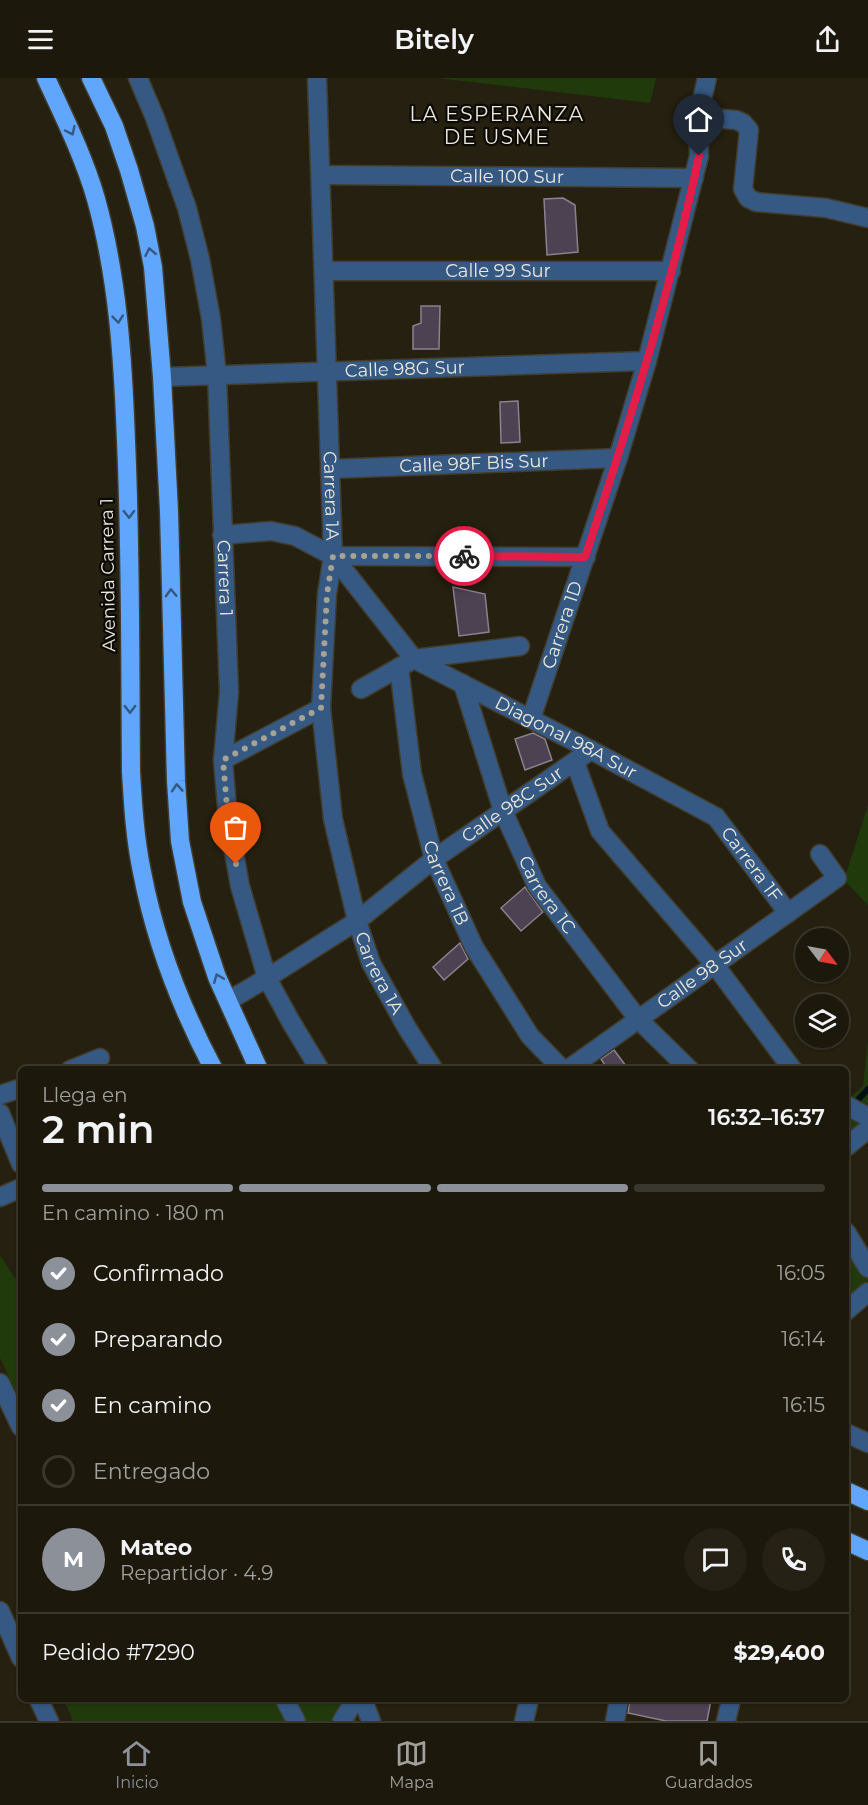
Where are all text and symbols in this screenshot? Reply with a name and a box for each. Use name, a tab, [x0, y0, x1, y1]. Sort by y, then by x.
icon: menu	[24, 23, 57, 56]
text: Bitely	[394, 23, 474, 56]
icon: share	[811, 23, 844, 56]
pin	[673, 94, 724, 156]
district label: LA ESPERANZA DE USME	[410, 102, 585, 149]
icon: home	[682, 103, 715, 136]
one-way arrow	[63, 124, 75, 135]
street label: Calle 100 Sur	[450, 165, 564, 188]
one-way arrow	[144, 248, 157, 258]
street label: Calle 99 Sur	[445, 260, 551, 282]
one-way arrow	[111, 315, 123, 324]
street label: Calle 98G Sur	[345, 356, 465, 382]
street label: Calle 98F Bis Sur	[399, 450, 549, 477]
street label: Carrera 1A	[318, 451, 343, 541]
street label: Avenida Carrera 1	[96, 498, 120, 652]
one-way arrow	[122, 509, 135, 518]
courier	[434, 526, 494, 586]
street label: Carrera 1	[212, 539, 237, 617]
icon: bike	[448, 540, 481, 573]
street label: Carrera 1D	[537, 578, 587, 672]
one-way arrow	[165, 589, 177, 598]
street label: Diagonal 98A Sur	[491, 692, 641, 783]
one-way arrow	[124, 704, 136, 713]
street label: Calle 98C Sur	[457, 762, 567, 848]
one-way arrow	[170, 784, 183, 793]
pin	[210, 802, 261, 864]
icon: bag	[219, 811, 252, 844]
street label: Carrera 1F	[716, 823, 787, 906]
street label: Carrera 1B	[419, 838, 474, 929]
street label: Carrera 1C	[514, 852, 580, 938]
north arrow	[795, 928, 849, 982]
map controls	[795, 928, 849, 1048]
street label: Carrera 1A	[350, 929, 408, 1018]
street label: Calle 98 Sur	[653, 934, 752, 1014]
one-way arrow	[213, 973, 225, 984]
button: layers	[795, 994, 849, 1048]
text: Llega en	[42, 1083, 128, 1107]
text: 16:32–16:37	[708, 1104, 825, 1131]
text: 2 min	[42, 1105, 155, 1153]
text: En camino · 180 m	[42, 1201, 225, 1225]
icon: check	[42, 1257, 75, 1290]
text: Confirmado	[93, 1260, 224, 1287]
text: 16:05	[777, 1261, 825, 1285]
icon: check	[42, 1323, 75, 1356]
text: Preparando	[93, 1326, 222, 1353]
text: 16:14	[781, 1327, 825, 1351]
icon: check	[42, 1389, 75, 1422]
text: En camino	[93, 1392, 212, 1419]
text: 16:15	[783, 1393, 825, 1417]
text: Entregado	[93, 1458, 210, 1485]
button: chat	[684, 1528, 747, 1591]
button: phone	[762, 1528, 825, 1591]
text: Mateo	[120, 1534, 192, 1561]
text: M	[63, 1546, 84, 1573]
text: Repartidor · 4.9	[120, 1561, 273, 1585]
text: Pedido #7290	[42, 1639, 195, 1666]
text: $29,400	[733, 1639, 825, 1666]
tab: Inicio	[115, 1737, 159, 1792]
tab: Mapa	[389, 1737, 434, 1792]
tab: Guardados	[665, 1737, 753, 1792]

